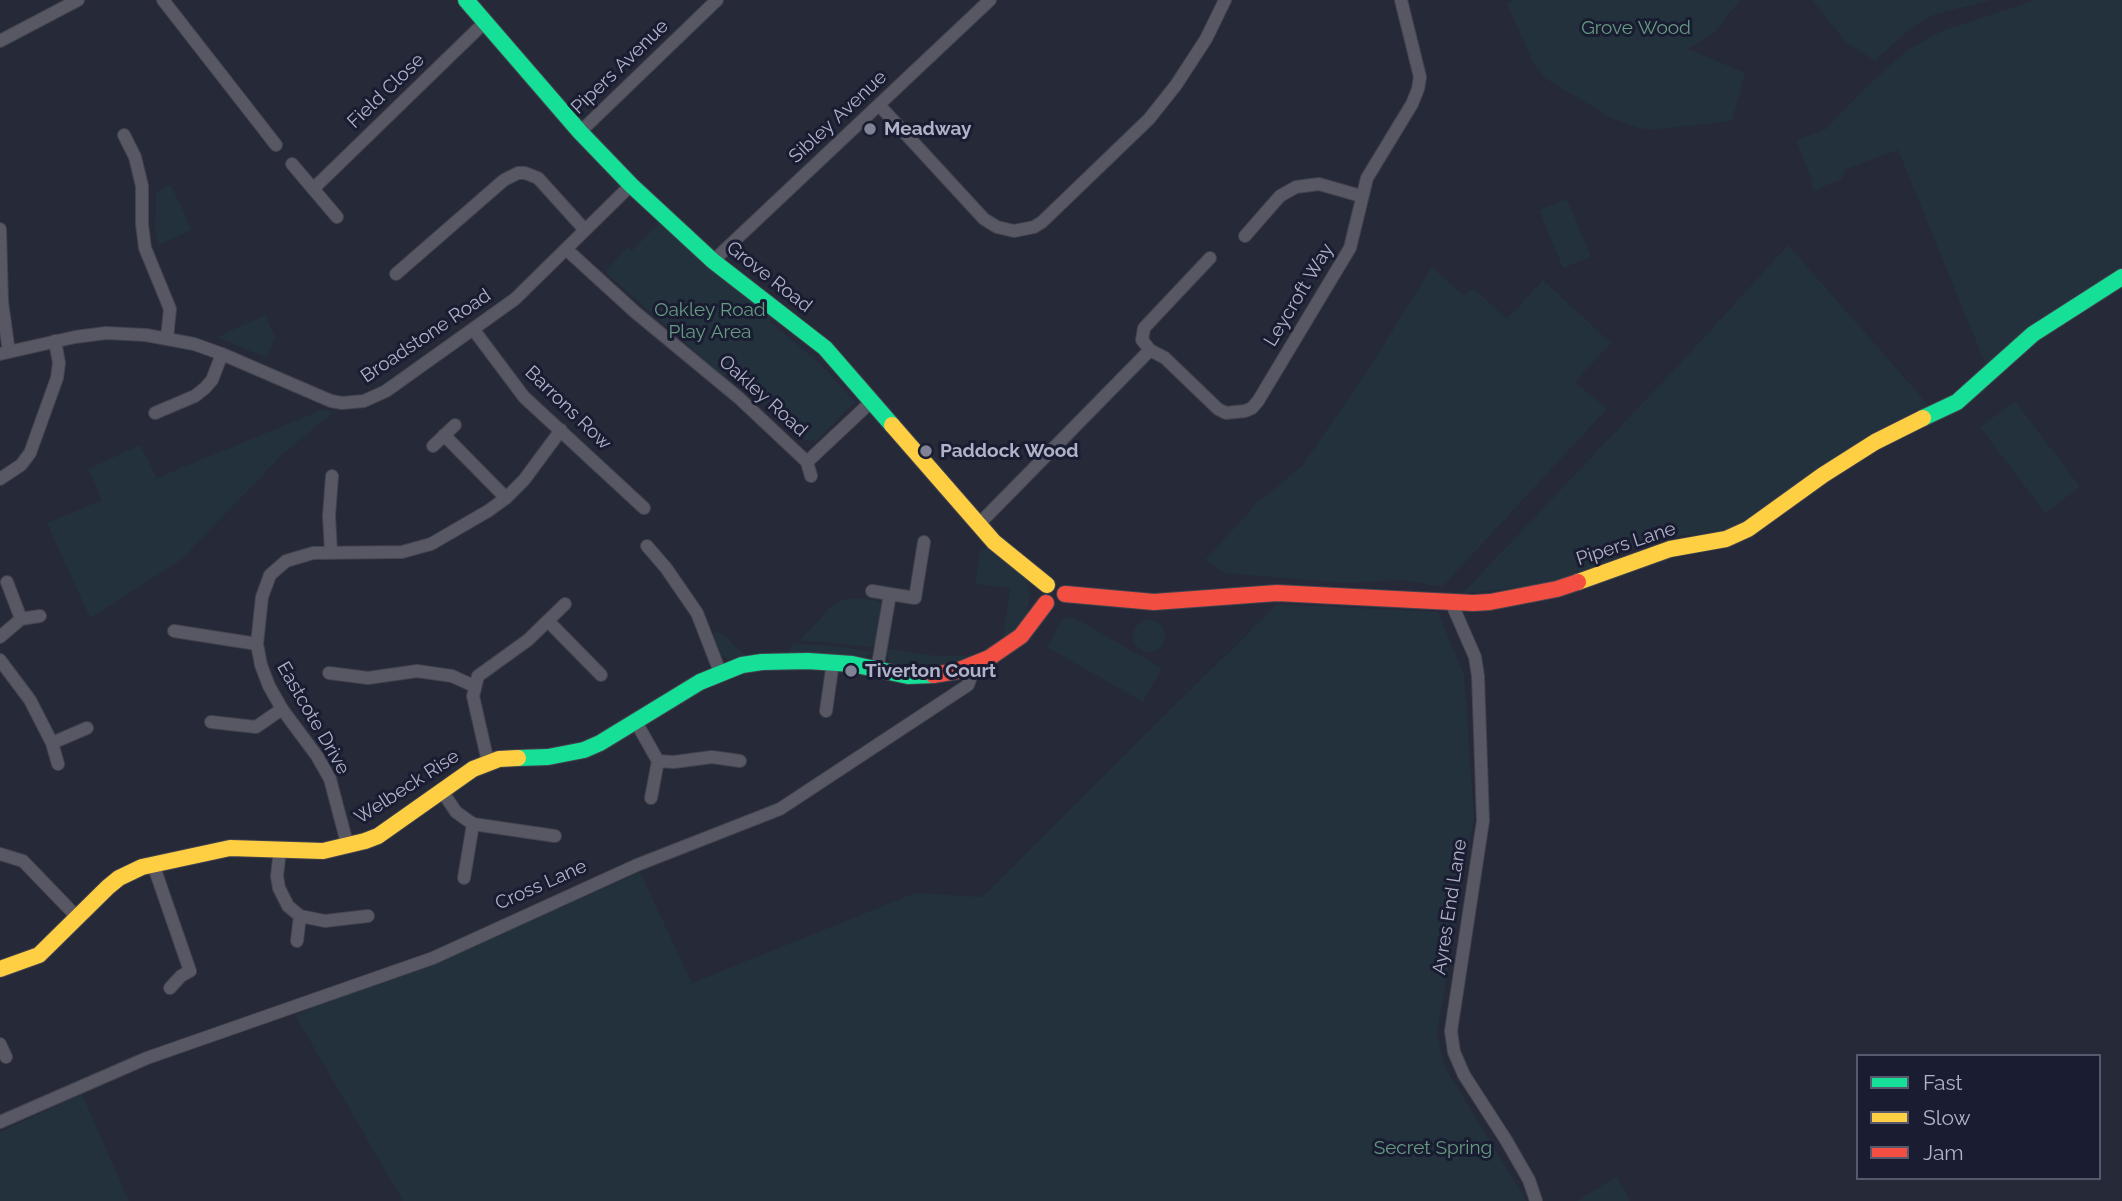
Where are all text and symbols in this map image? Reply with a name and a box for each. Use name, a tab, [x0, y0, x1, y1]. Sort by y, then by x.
street label: Pipers Avenue	[567, 15, 673, 119]
park label: Grove Wood	[1581, 17, 1691, 39]
street label: Field Close	[343, 49, 429, 133]
street label: Sibley Avenue	[784, 66, 892, 168]
place label: Meadway	[884, 118, 971, 140]
marker: Meadway	[862, 121, 878, 137]
street label: Grove Road	[722, 237, 816, 317]
street label: Leycroft Way	[1259, 239, 1339, 351]
street label: Broadstone Road	[357, 284, 495, 388]
park label: Oakley Road Play Area	[654, 299, 766, 343]
street label: Oakley Road	[714, 350, 812, 442]
street label: Barrons Row	[520, 361, 616, 455]
place label: Paddock Wood	[940, 440, 1078, 462]
marker: Paddock Wood	[918, 443, 934, 459]
street label: Pipers Lane	[1573, 517, 1679, 571]
street label: Eastcote Drive	[272, 658, 354, 778]
place label: Tiverton Court	[865, 660, 996, 682]
marker: Tiverton Court	[843, 663, 859, 679]
street label: Welbeck Rise	[350, 745, 464, 829]
street label: Ayres End Lane	[1428, 838, 1472, 976]
street label: Cross Lane	[492, 855, 590, 915]
legend	[1856, 1054, 2101, 1180]
text: Fast	[1923, 1070, 1963, 1095]
text: Slow	[1923, 1105, 1971, 1130]
park label: Secret Spring	[1374, 1137, 1492, 1159]
text: Jam	[1923, 1140, 1964, 1165]

